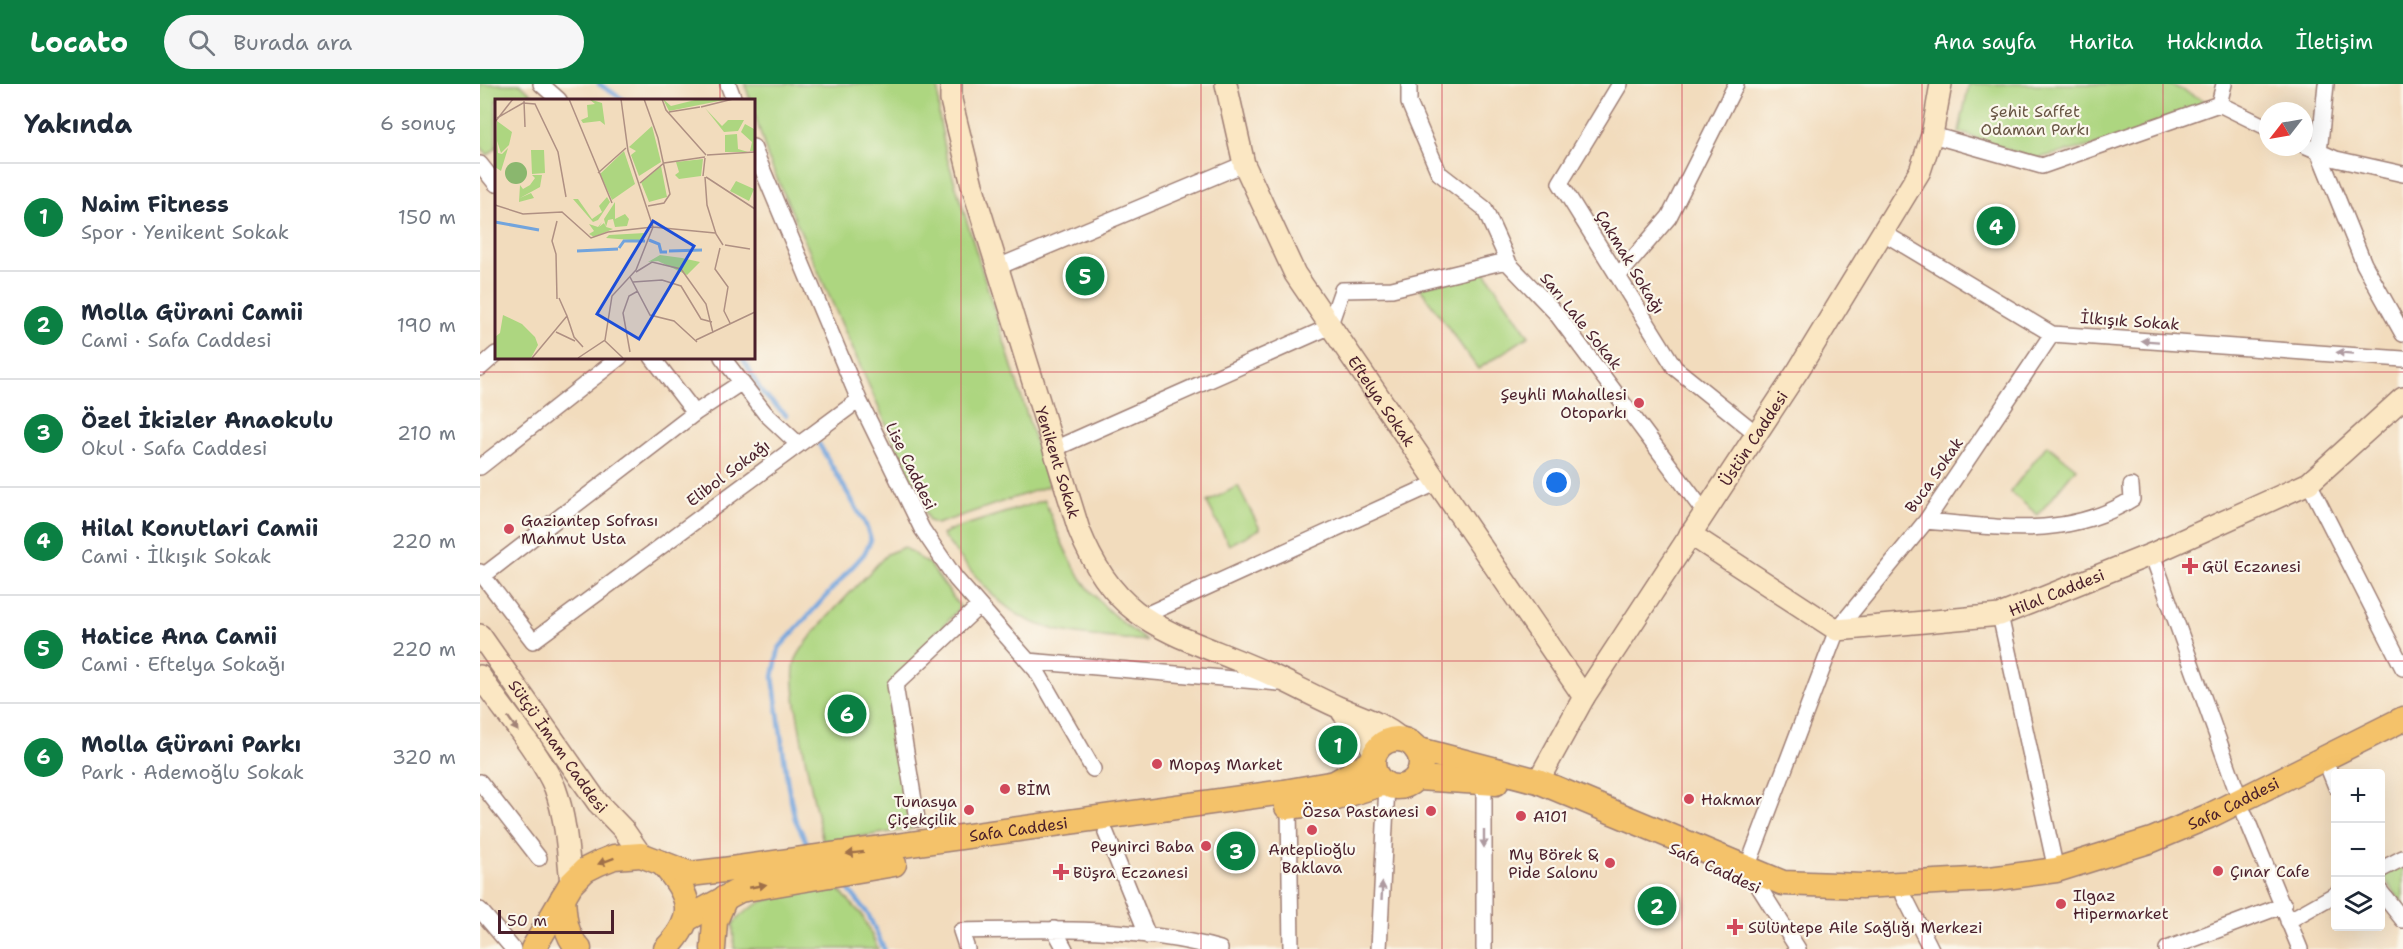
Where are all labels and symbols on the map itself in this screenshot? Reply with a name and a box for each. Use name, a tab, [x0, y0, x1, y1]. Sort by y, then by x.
inset map	[495, 99, 754, 358]
park label: Şehit Saffet Odaman Parkı	[1980, 101, 2090, 140]
north arrow	[2259, 102, 2313, 156]
pin: 4	[1976, 204, 2016, 248]
street label: Çakmak Sokağı	[1591, 206, 1669, 318]
pin: 5	[1066, 254, 1104, 298]
street label: Sarı Lale Sokak	[1535, 268, 1627, 374]
street label: İlkışık Sokak	[2080, 307, 2180, 335]
one-way arrow	[2141, 336, 2160, 345]
one-way arrow	[2335, 349, 2354, 358]
street label: Eftelya Sokak	[1343, 351, 1420, 451]
place label: Şeyhli Mahallesi Otoparkı	[1500, 384, 1627, 423]
street label: Üstün Caddesi	[1715, 387, 1792, 490]
marker: Şeyhli Mahallesi Otoparkı	[1632, 396, 1646, 410]
street label: Yenikent Sokak	[1031, 404, 1085, 521]
street label: Lise Caddesi	[881, 419, 941, 513]
street label: Buca Sokak	[1900, 433, 1968, 517]
street label: Elibol Sokağı	[682, 435, 774, 511]
your location	[1542, 468, 1571, 497]
place label: Gaziantep Sofrası Mahmut Usta	[521, 510, 658, 549]
marker: Gaziantep Sofrası Mahmut Usta	[502, 522, 516, 536]
place label: Gül Eczanesi	[2202, 556, 2301, 577]
marker: Gül Eczanesi	[2183, 559, 2197, 573]
street label: Hilal Caddesi	[2005, 564, 2107, 621]
street label: Sütçü İmam Caddesi	[504, 675, 612, 817]
pin: 6	[828, 692, 866, 736]
one-way arrow	[507, 716, 519, 732]
pin: 1	[1318, 722, 1358, 768]
place label: Mopaş Market	[1169, 754, 1283, 775]
marker: Mopaş Market	[1150, 757, 1164, 771]
street label: Safa Caddesi	[2184, 772, 2283, 834]
place label: BİM	[1017, 779, 1051, 800]
marker: BİM	[998, 782, 1012, 796]
place label: Hakmar	[1701, 789, 1762, 810]
place label: Tunasya Çiçekçilik	[888, 791, 957, 830]
marker: Hakmar	[1682, 792, 1696, 806]
place label: Özsa Pastanesi	[1302, 801, 1419, 822]
marker: Tunasya Çiçekçilik	[962, 803, 976, 817]
marker: Özsa Pastanesi	[1424, 804, 1438, 818]
place label: A101	[1533, 806, 1567, 827]
marker: A101	[1514, 809, 1528, 823]
street label: Safa Caddesi	[968, 812, 1069, 846]
marker: Anteplioğlu Baklava	[1305, 823, 1319, 837]
pin: 3	[1216, 828, 1256, 873]
one-way arrow	[1479, 830, 1489, 849]
place label: Peynirci Baba	[1091, 836, 1194, 857]
street label: Safa Caddesi	[1666, 837, 1764, 899]
marker: Peynirci Baba	[1199, 839, 1213, 853]
place label: Anteplioğlu Baklava	[1268, 839, 1356, 878]
place label: My Börek & Pide Salonu	[1508, 844, 1599, 883]
one-way arrow	[846, 848, 865, 858]
one-way arrow	[597, 856, 615, 866]
marker: My Börek & Pide Salonu	[1603, 856, 1617, 870]
place label: Çınar Cafe	[2230, 861, 2310, 882]
place label: Büşra Eczanesi	[1073, 862, 1188, 883]
marker: Çınar Cafe	[2211, 864, 2225, 878]
marker: Büşra Eczanesi	[1054, 865, 1068, 879]
one-way arrow	[749, 881, 768, 890]
one-way arrow	[1377, 881, 1386, 900]
pin: 2	[1638, 884, 1676, 928]
place label: Ilgaz Hipermarket	[2073, 885, 2169, 924]
marker: Ilgaz Hipermarket	[2054, 897, 2068, 911]
scale bar	[498, 907, 614, 934]
place label: Sülüntepe Aile Sağlığı Merkezi	[1748, 917, 1983, 938]
marker: Sülüntepe Aile Sağlığı Merkezi	[1726, 918, 1744, 936]

